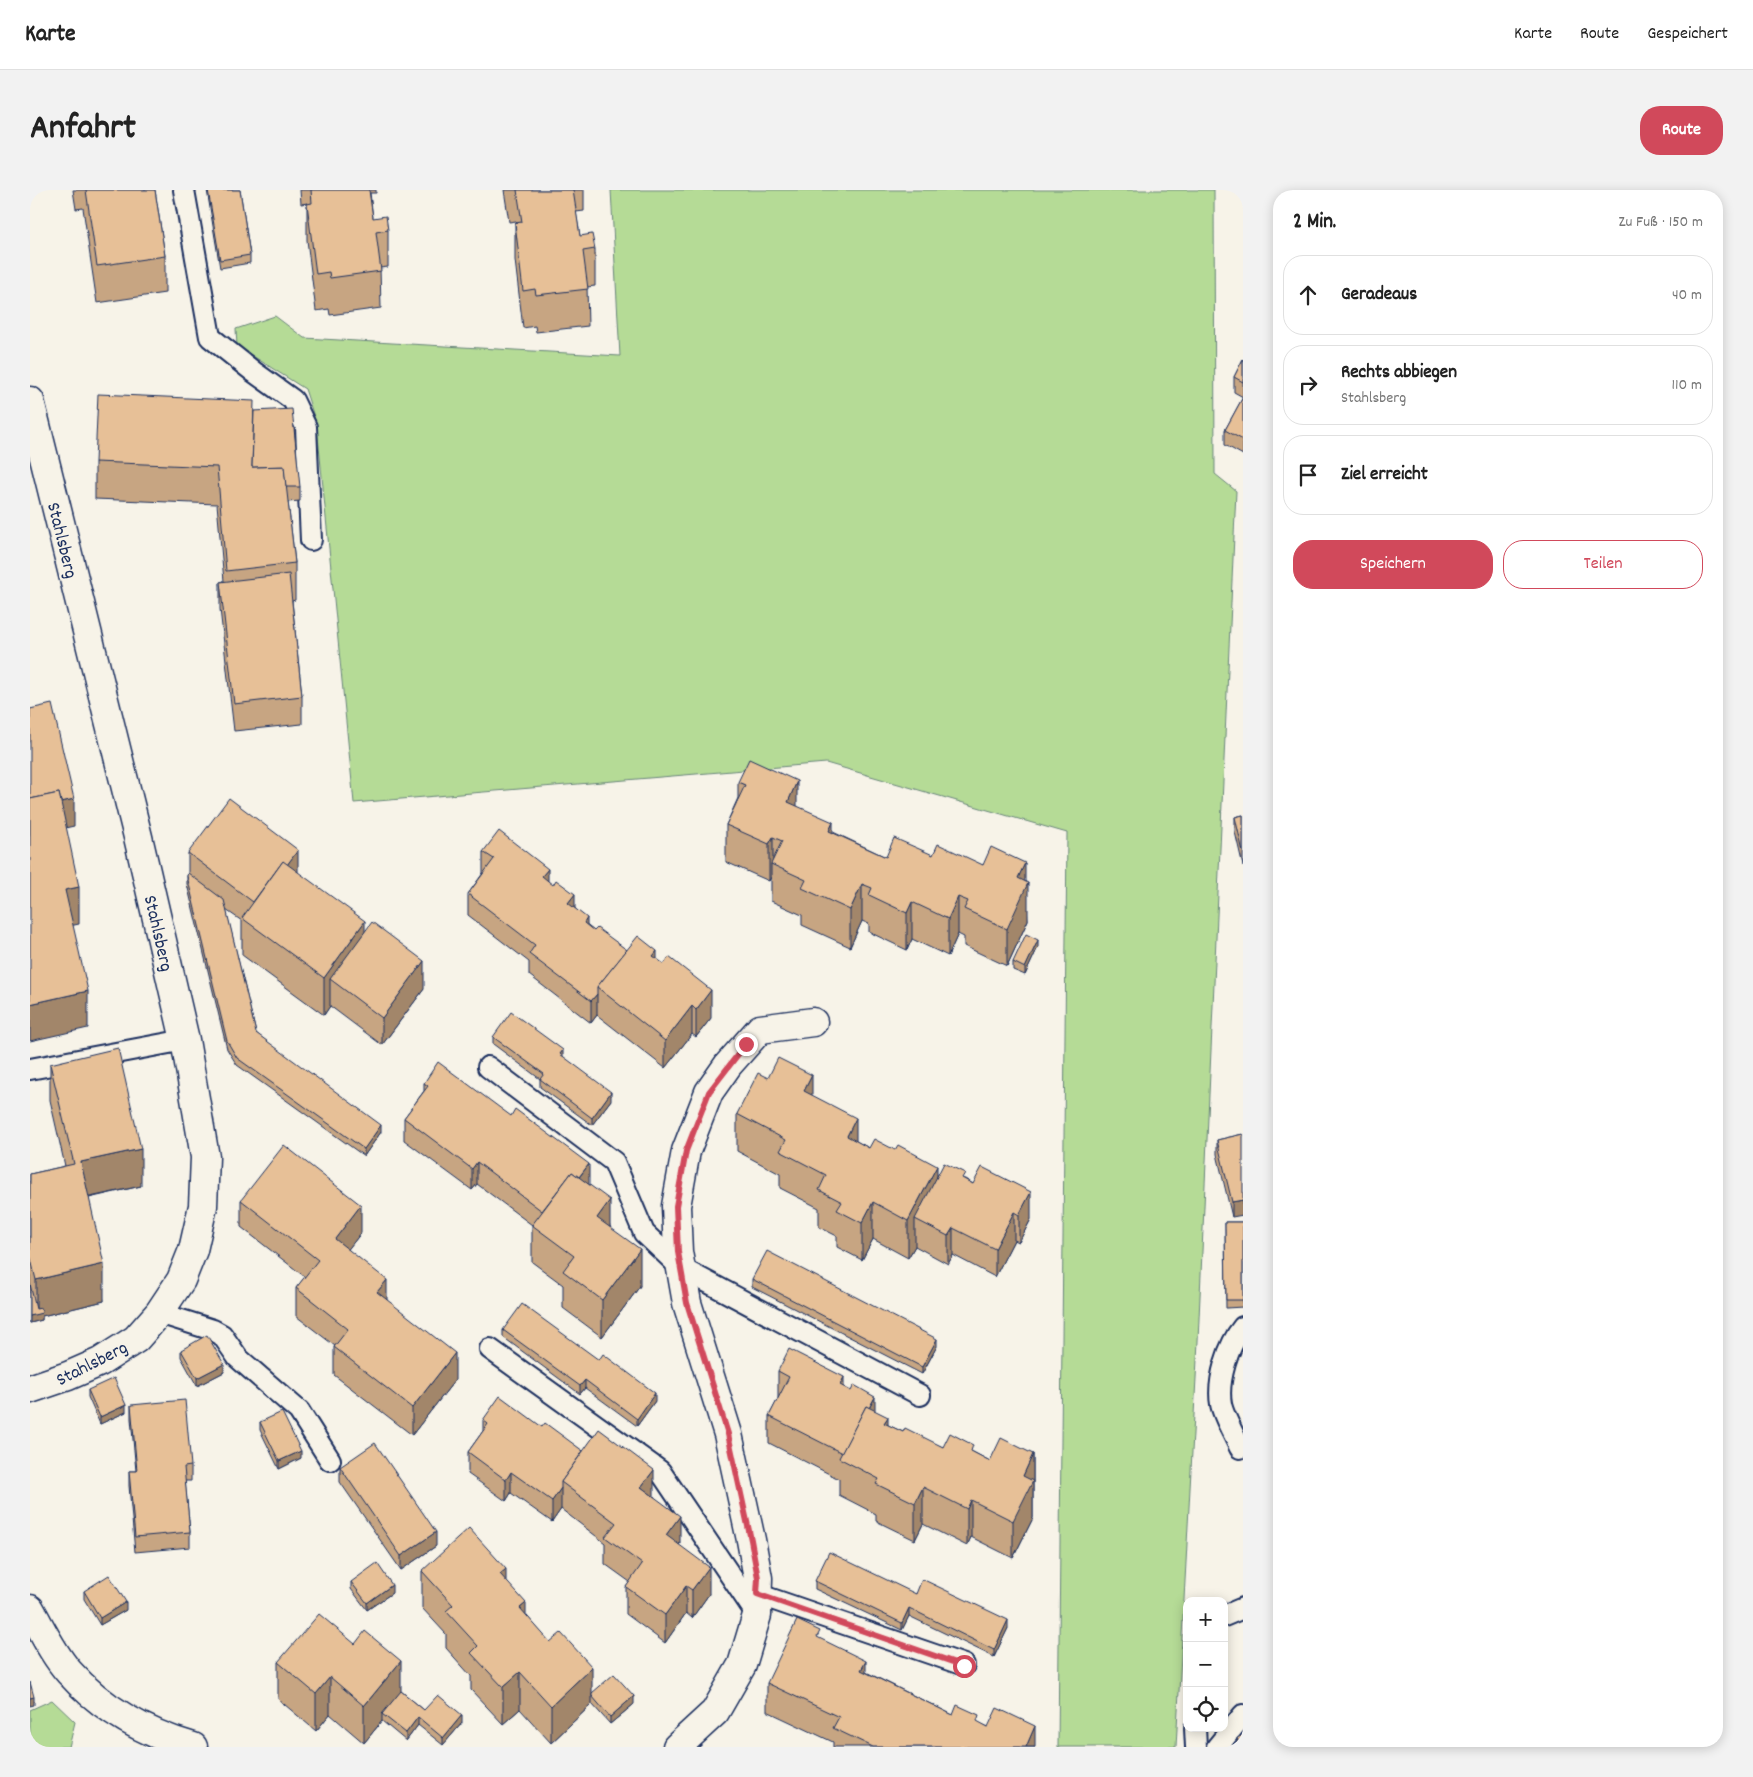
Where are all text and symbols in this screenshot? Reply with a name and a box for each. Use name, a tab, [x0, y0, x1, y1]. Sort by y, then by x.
text: Karte	[25, 18, 76, 52]
text: Karte	[1514, 22, 1552, 47]
text: Route	[1580, 22, 1619, 47]
text: Gespeichert	[1647, 22, 1728, 47]
text: Anfahrt	[30, 105, 136, 155]
button: Route	[1640, 106, 1723, 155]
text: 2 Min.	[1293, 208, 1336, 238]
text: Zu Fuß · 150 m	[1618, 211, 1703, 234]
icon: ahead	[1294, 281, 1322, 309]
text: Geradeaus	[1341, 282, 1417, 309]
text: 40 m	[1672, 284, 1702, 307]
text: Rechts abbiegen	[1341, 360, 1457, 387]
icon: right	[1294, 371, 1322, 399]
text: 110 m	[1672, 374, 1702, 397]
text: Stahlsberg	[1341, 387, 1406, 410]
icon: arrive	[1294, 461, 1322, 489]
text: Ziel erreicht	[1341, 462, 1428, 489]
street label: Stahlsberg	[38, 500, 83, 582]
button: Speichern	[1293, 540, 1493, 589]
button: Teilen	[1503, 540, 1703, 589]
street label: Stahlsberg	[135, 893, 178, 975]
route end	[735, 1033, 758, 1056]
street label: Stahlsberg	[52, 1336, 133, 1395]
map controls	[1183, 1597, 1228, 1732]
button: +	[1183, 1597, 1228, 1642]
button: −	[1183, 1642, 1228, 1687]
route start	[953, 1655, 976, 1678]
button: locate	[1183, 1687, 1228, 1732]

